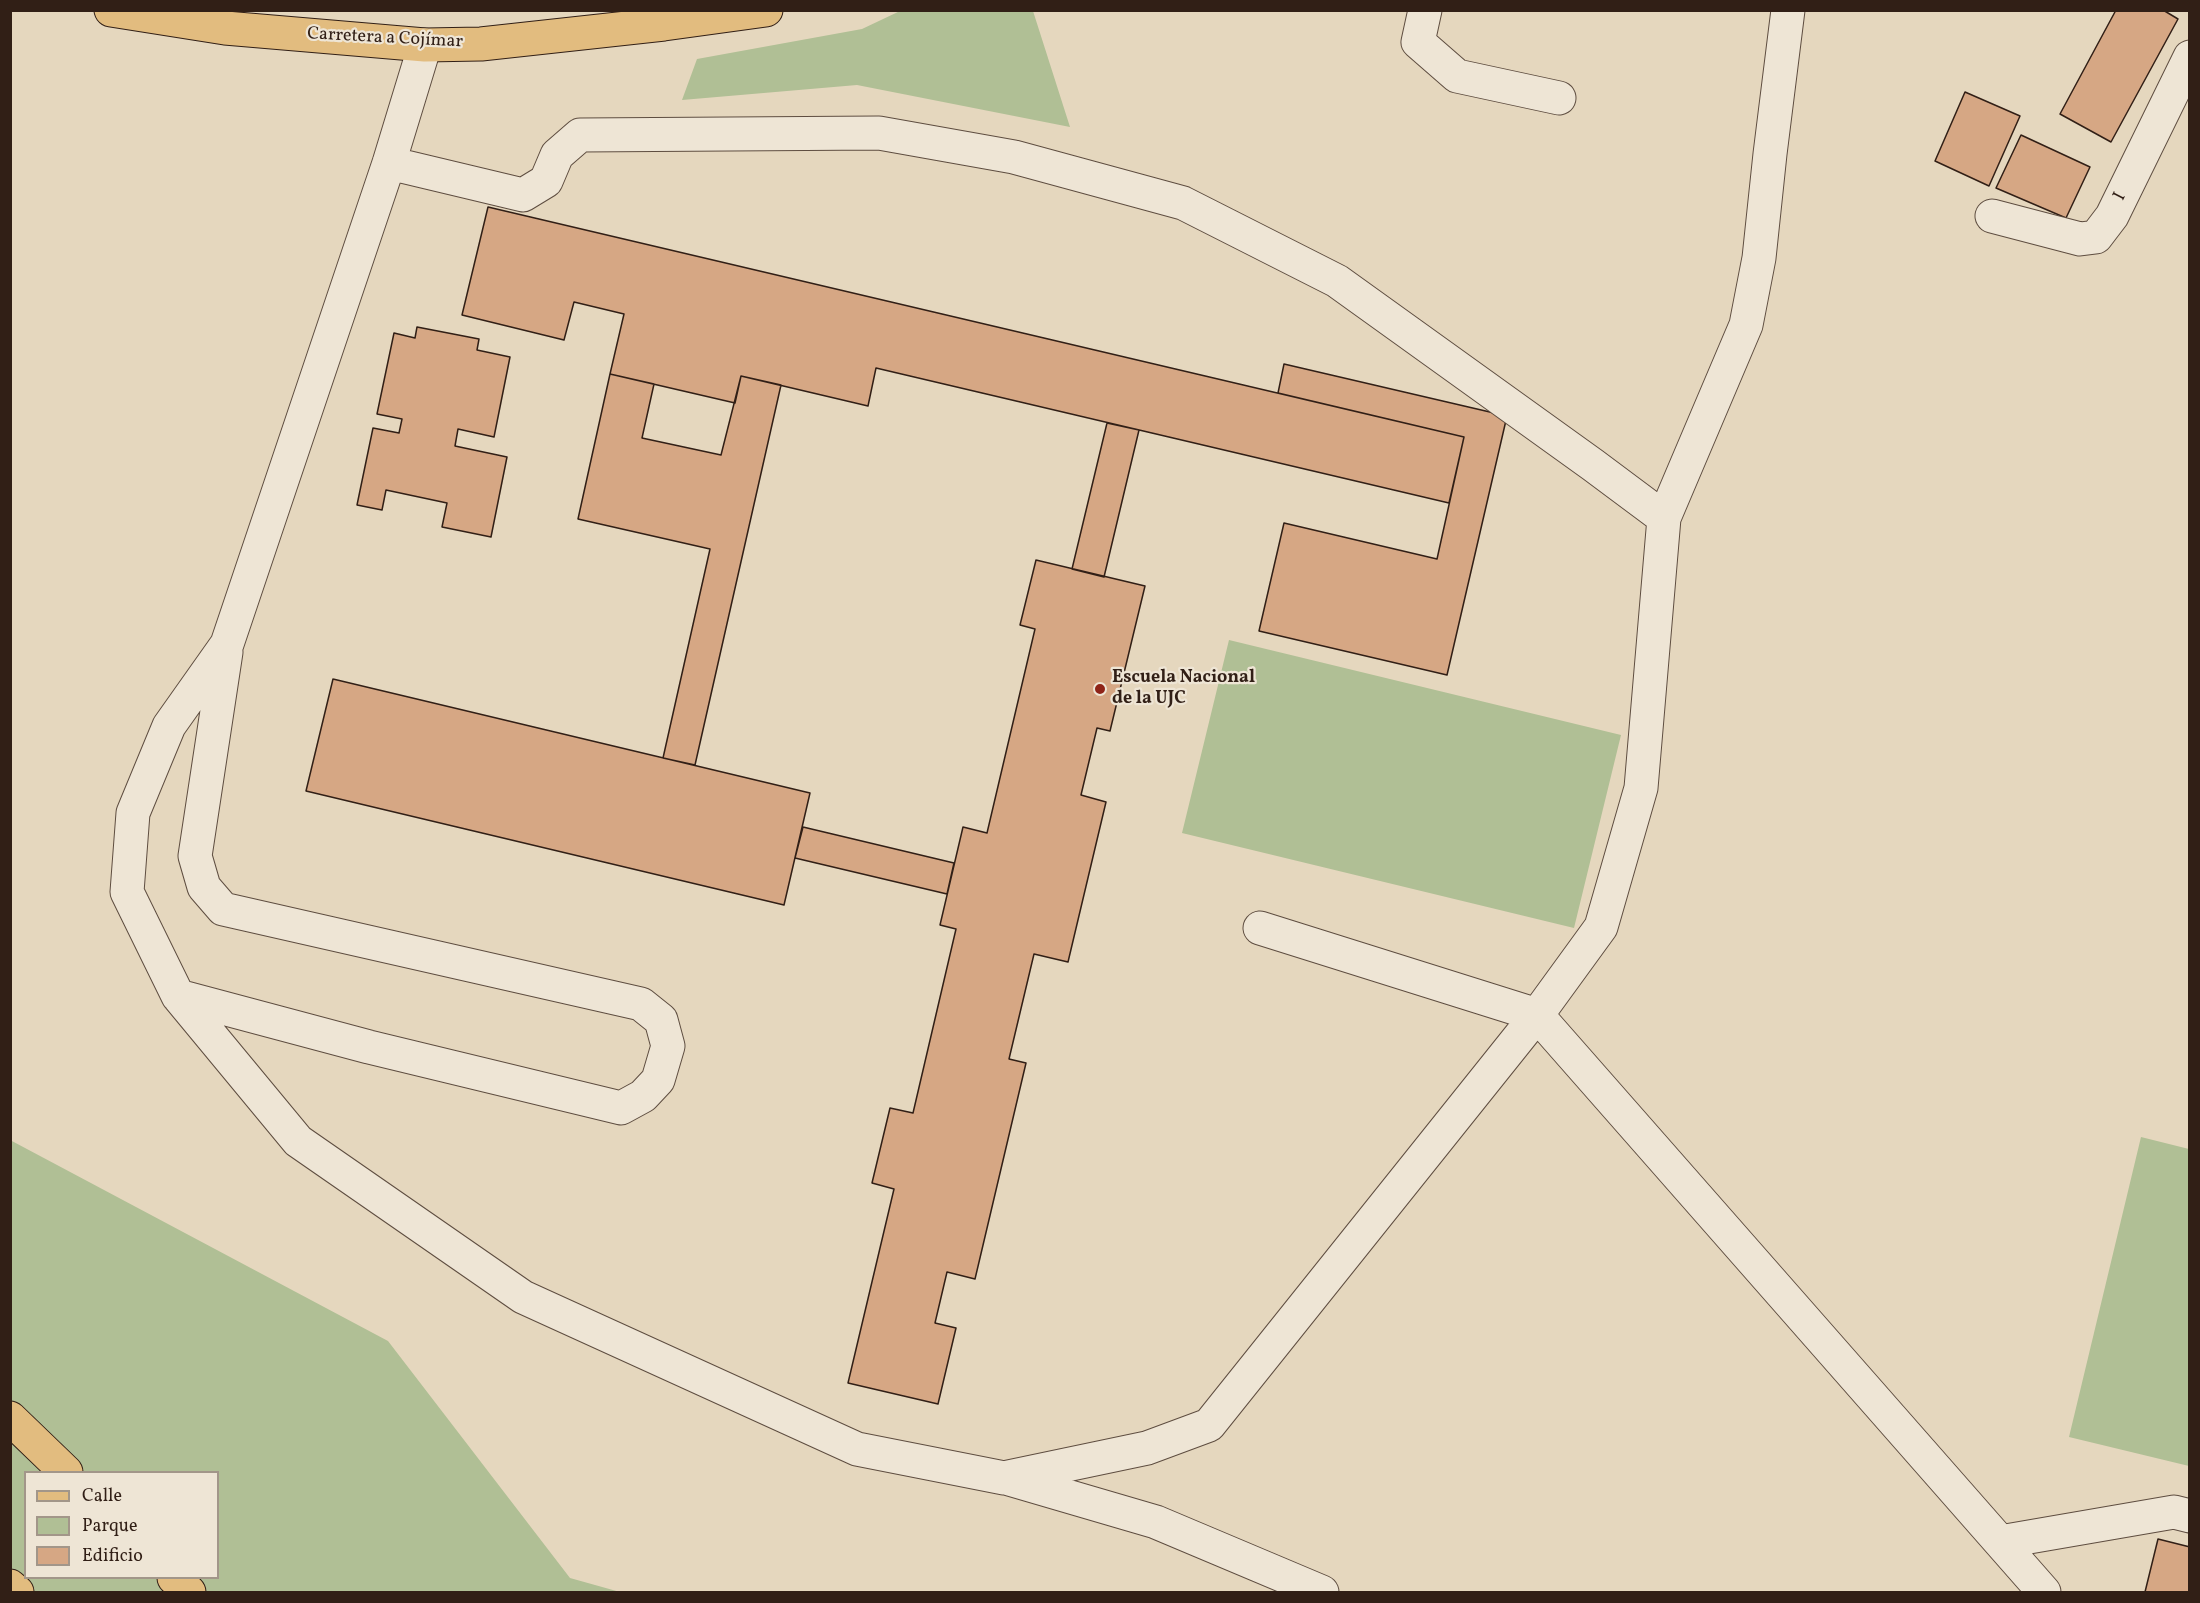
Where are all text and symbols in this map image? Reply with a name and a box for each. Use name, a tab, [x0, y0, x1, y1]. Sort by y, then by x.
street label: Carretera a Cojímar	[307, 24, 463, 54]
street label: I	[2110, 189, 2132, 205]
place label: Escuela Nacional de la UJC	[1112, 668, 1255, 710]
marker: Escuela Nacional de la UJC	[1093, 682, 1107, 696]
legend	[24, 1471, 219, 1579]
text: Calle	[82, 1484, 122, 1509]
text: Parque	[82, 1514, 137, 1539]
text: Edificio	[82, 1544, 143, 1569]

